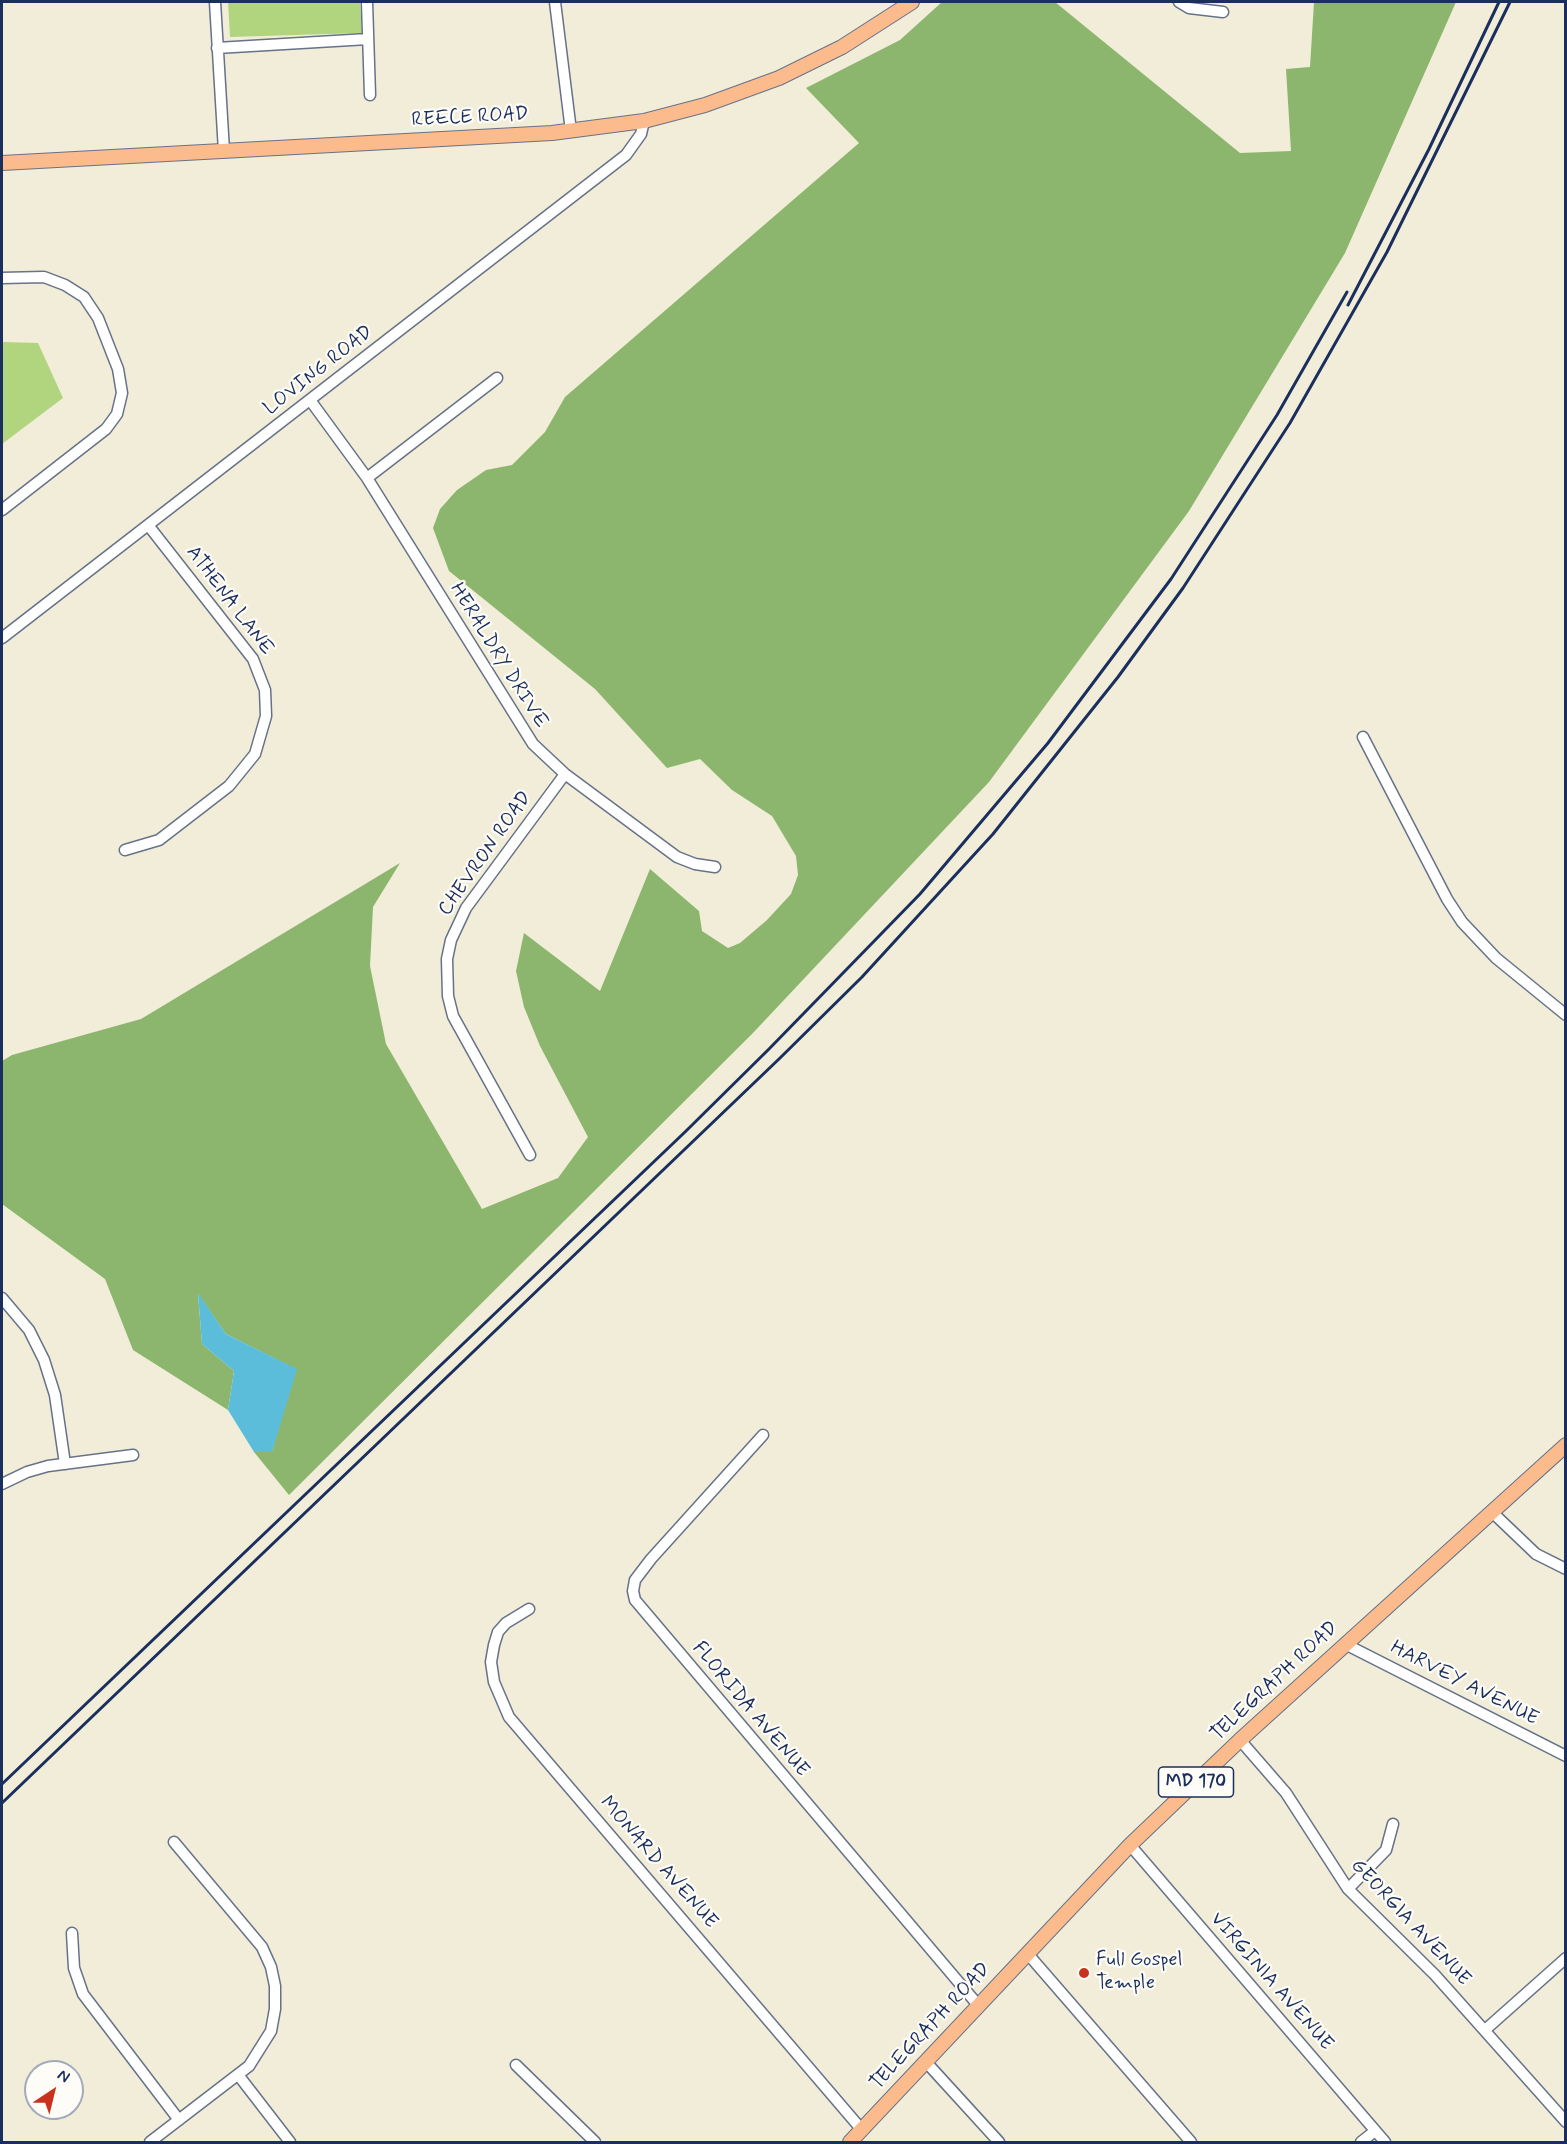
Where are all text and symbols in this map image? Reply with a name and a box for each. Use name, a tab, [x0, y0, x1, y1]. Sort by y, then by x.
street label: REECE ROAD	[411, 103, 529, 133]
street label: LOVING ROAD	[260, 321, 378, 421]
street label: ATHENA LANE	[180, 541, 278, 661]
street label: HERALDRY DRIVE	[444, 579, 552, 733]
street label: CHEVRON ROAD	[434, 787, 538, 921]
street label: TELEGRAPH ROAD	[1206, 1617, 1344, 1747]
street label: HARVEY AVENUE	[1386, 1636, 1542, 1732]
street label: FLORIDA AVENUE	[686, 1637, 814, 1783]
road number: MD 170	[1158, 1767, 1234, 1797]
street label: MONARD AVENUE	[594, 1792, 722, 1934]
street label: GEORGIA AVENUE	[1345, 1854, 1475, 1992]
street label: VIRGINIA AVENUE	[1204, 1908, 1338, 2056]
place label: Full Gospel Temple	[1096, 1949, 1182, 1996]
street label: TELEGRAPH ROAD	[866, 1958, 996, 2096]
marker: Full Gospel Temple	[1077, 1966, 1091, 1980]
north arrow	[24, 2060, 84, 2120]
text: N	[53, 2065, 74, 2088]

